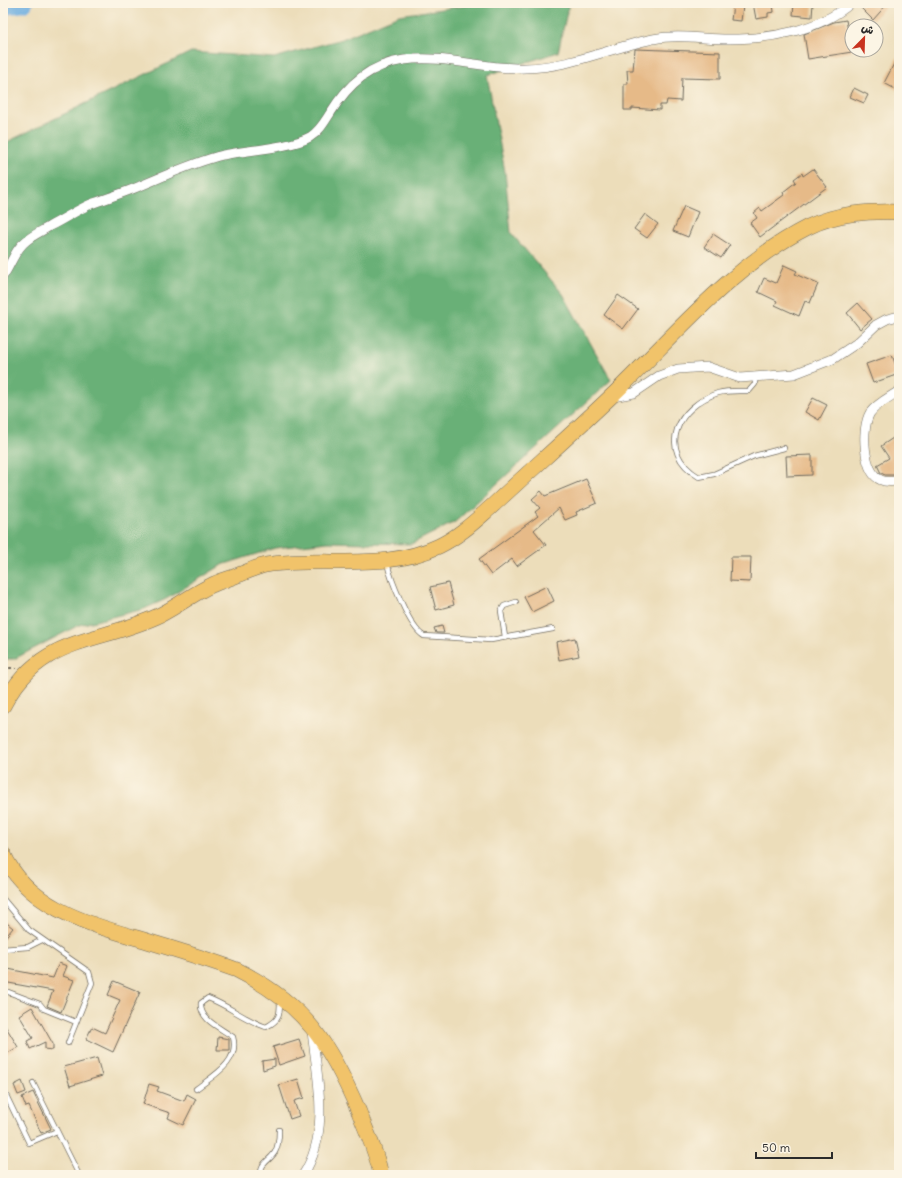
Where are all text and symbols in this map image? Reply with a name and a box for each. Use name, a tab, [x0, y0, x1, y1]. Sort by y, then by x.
north arrow	[844, 18, 884, 58]
text: ش	[860, 20, 876, 38]
scale bar	[756, 1134, 832, 1160]
text: 50 m	[762, 1140, 791, 1155]

